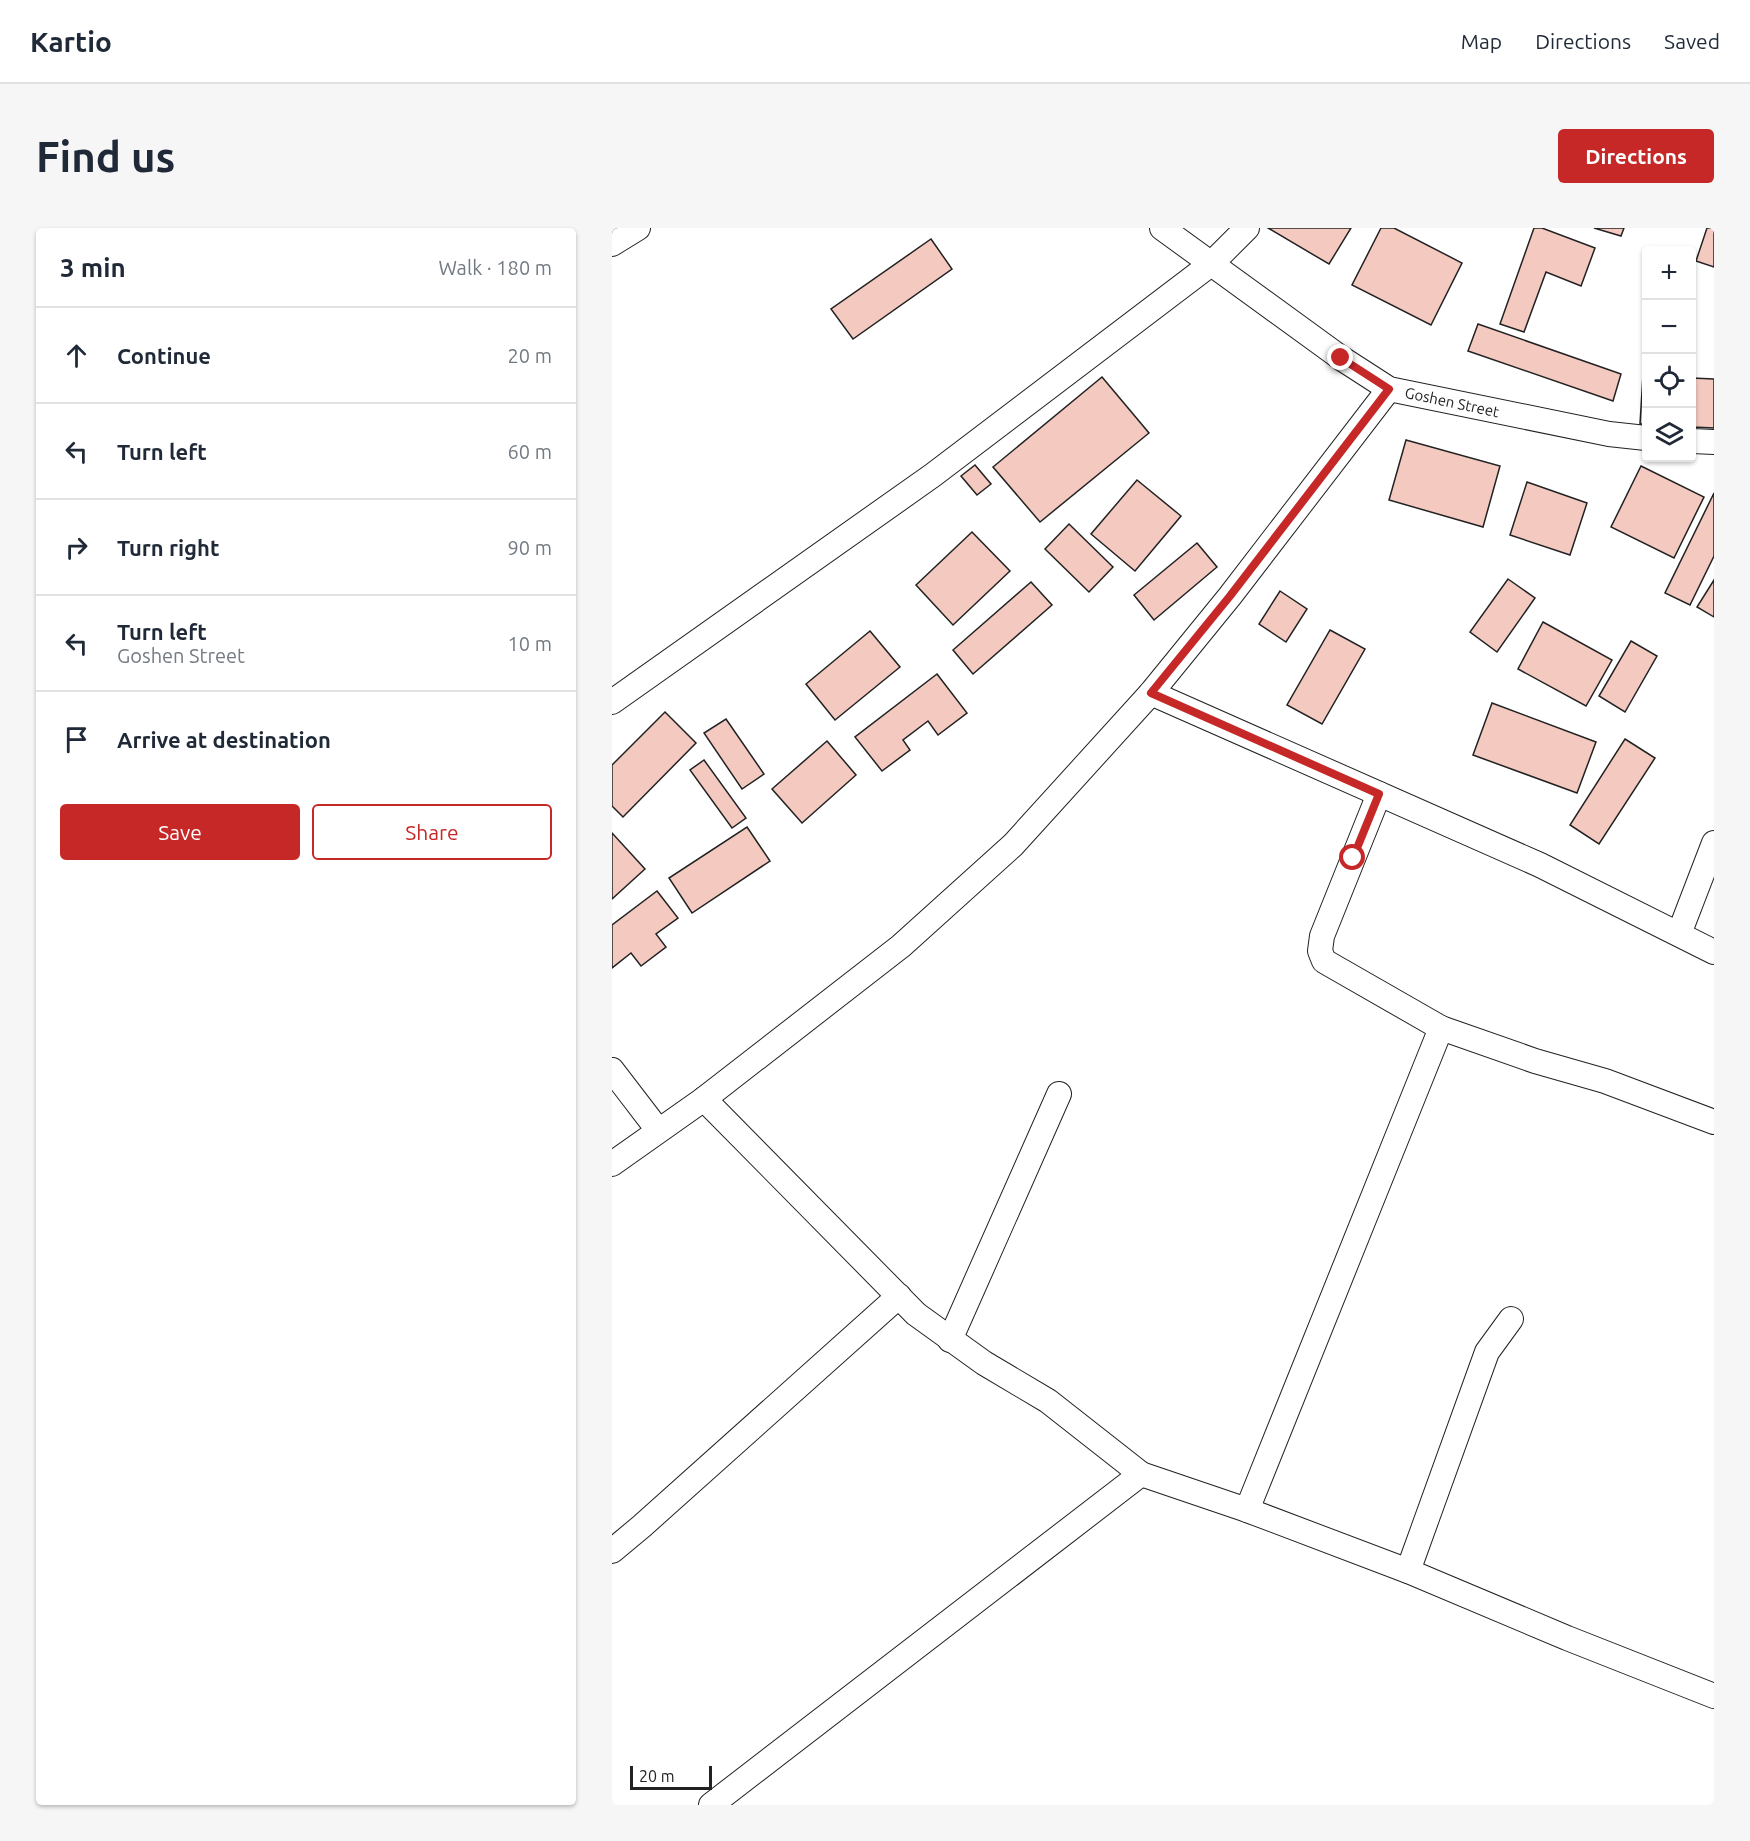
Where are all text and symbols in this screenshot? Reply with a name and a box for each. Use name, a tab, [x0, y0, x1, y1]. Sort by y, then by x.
text: Kartio	[30, 26, 112, 57]
text: Map	[1461, 29, 1502, 53]
text: Directions	[1535, 29, 1631, 53]
text: Saved	[1664, 29, 1720, 53]
button: Directions	[1558, 129, 1714, 183]
text: Find us	[36, 133, 175, 180]
map controls	[1642, 246, 1696, 462]
button: +	[1642, 246, 1696, 300]
text: 3 min	[60, 253, 126, 282]
text: Walk · 180 m	[439, 256, 552, 279]
button: −	[1642, 300, 1696, 354]
icon: ahead	[60, 339, 93, 372]
text: Continue	[117, 343, 211, 368]
text: 20 m	[508, 344, 552, 367]
route end	[1327, 344, 1353, 370]
button: locate	[1642, 354, 1696, 408]
street label: Goshen Street	[1403, 384, 1501, 420]
button: layers	[1642, 408, 1696, 462]
icon: left	[60, 435, 93, 468]
text: Turn left	[117, 439, 207, 464]
text: 60 m	[508, 440, 552, 463]
icon: right	[60, 531, 93, 564]
text: Turn right	[117, 535, 219, 560]
text: 90 m	[508, 536, 552, 559]
text: Turn left	[117, 619, 207, 644]
icon: left	[60, 627, 93, 660]
text: 10 m	[508, 632, 552, 655]
text: Goshen Street	[117, 644, 245, 667]
icon: arrive	[60, 723, 93, 756]
text: Arrive at destination	[117, 727, 331, 752]
button: Save	[60, 804, 300, 860]
button: Share	[312, 804, 552, 860]
route start	[1339, 844, 1365, 870]
scale bar	[630, 1763, 712, 1790]
text: 20 m	[639, 1767, 675, 1785]

